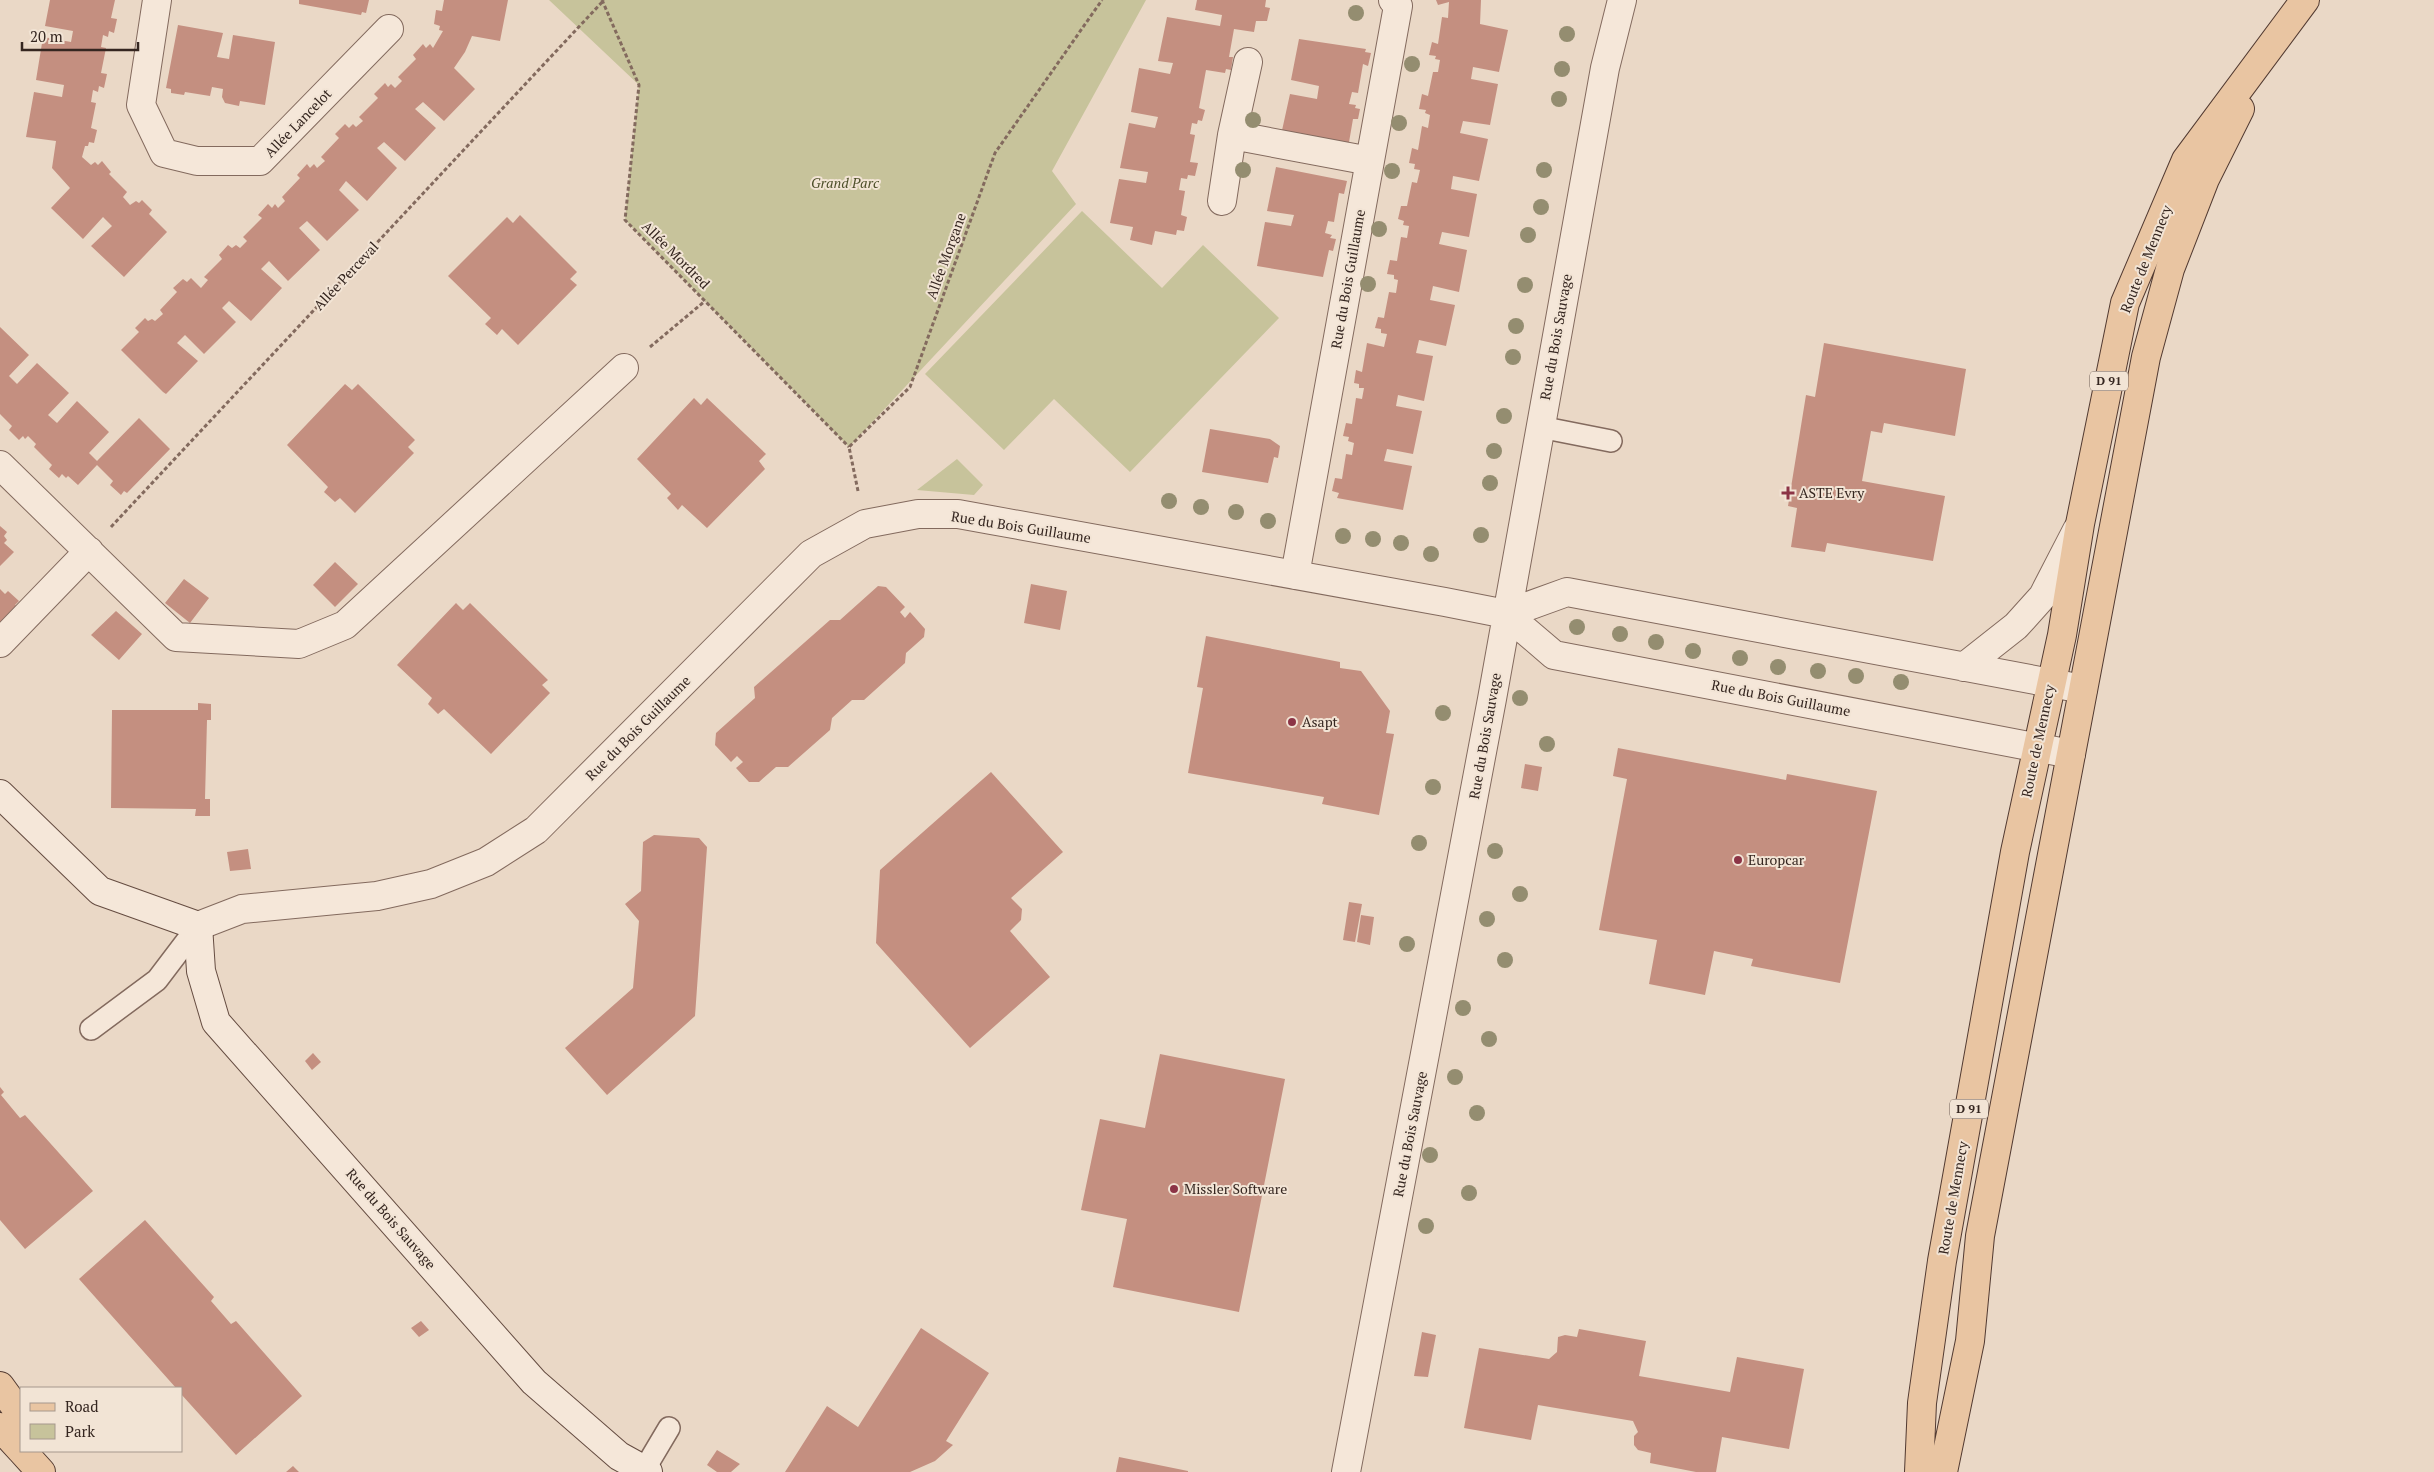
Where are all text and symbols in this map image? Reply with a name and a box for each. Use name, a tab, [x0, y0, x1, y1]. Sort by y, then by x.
scale bar	[22, 20, 139, 52]
text: 20 m	[30, 26, 63, 46]
street label: Allée Lancelot	[260, 84, 336, 161]
park label: Grand Parc	[811, 173, 880, 192]
street label: Route de Mennecy	[2115, 201, 2176, 316]
street label: Rue du Bois Guillaume	[1326, 208, 1369, 350]
street label: Allée Morgane	[921, 210, 970, 302]
street label: Allée Mordred	[638, 217, 715, 293]
street label: Allée Perceval	[309, 237, 382, 314]
street label: Rue du Bois Sauvage	[1535, 272, 1576, 402]
road number: D 91	[2090, 372, 2128, 391]
place label: ASTE Evry	[1799, 483, 1865, 502]
marker: ASTE Evry	[1781, 486, 1795, 500]
street label: Rue du Bois Guillaume	[950, 506, 1092, 547]
street label: Rue du Bois Guillaume	[581, 671, 694, 784]
street label: Rue du Bois Sauvage	[1464, 671, 1505, 801]
street label: Rue du Bois Guillaume	[1710, 675, 1852, 720]
street label: Route de Mennecy	[2016, 682, 2059, 799]
place label: Asapt	[1302, 712, 1338, 731]
marker: Asapt	[1286, 716, 1298, 728]
place label: Europcar	[1748, 850, 1805, 869]
marker: Europcar	[1732, 854, 1744, 866]
street label: Rue du Bois Sauvage	[1388, 1069, 1431, 1198]
road number: D 91	[1950, 1100, 1988, 1118]
street label: Route de Mennecy	[1933, 1139, 1972, 1256]
street label: Rue du Bois Sauvage	[342, 1164, 440, 1273]
place label: Missler Software	[1184, 1179, 1287, 1198]
marker: Missler Software	[1168, 1183, 1180, 1195]
legend	[20, 1387, 182, 1452]
text: Road	[65, 1396, 98, 1416]
text: Park	[65, 1421, 95, 1441]

